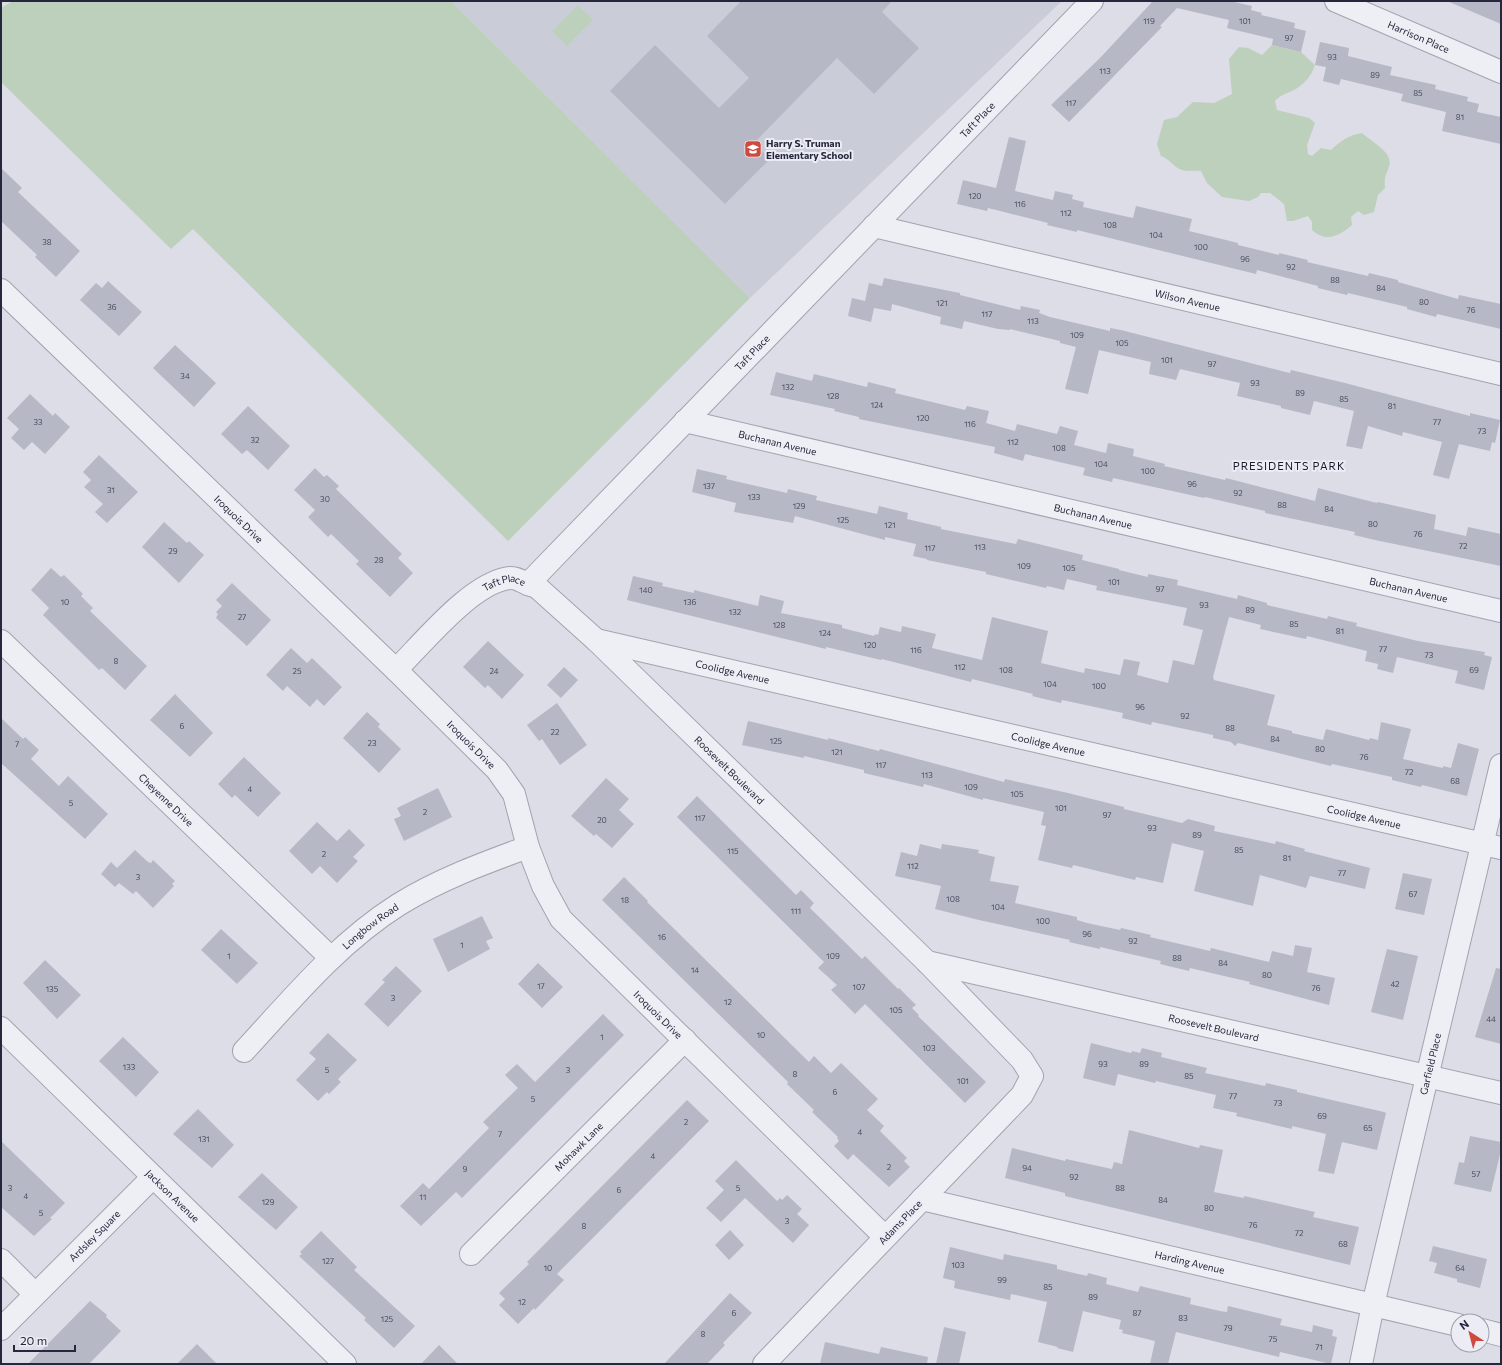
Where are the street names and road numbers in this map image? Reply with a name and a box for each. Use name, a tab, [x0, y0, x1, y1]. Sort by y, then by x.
street label: Harrison Place	[1386, 18, 1451, 55]
street label: Taft Place	[957, 99, 997, 140]
street label: Wilson Avenue	[1153, 286, 1221, 313]
street label: Taft Place	[732, 332, 772, 373]
street label: Buchanan Avenue	[737, 428, 818, 457]
street label: Iroquois Drive	[212, 493, 266, 545]
street label: Buchanan Avenue	[1053, 501, 1133, 531]
street label: Taft Place	[480, 572, 528, 594]
street label: Buchanan Avenue	[1368, 575, 1449, 604]
street label: Coolidge Avenue	[694, 657, 771, 686]
street label: Iroquois Drive	[445, 718, 498, 771]
street label: Coolidge Avenue	[1010, 730, 1086, 758]
street label: Roosevelt Boulevard	[692, 733, 767, 807]
street label: Cheyenne Drive	[136, 771, 196, 829]
street label: Coolidge Avenue	[1326, 802, 1402, 831]
street label: Longbow Road	[339, 900, 401, 951]
street label: Iroquois Drive	[631, 988, 685, 1041]
street label: Roosevelt Boulevard	[1167, 1011, 1260, 1044]
street label: Garfield Place	[1417, 1032, 1443, 1096]
street label: Mohawk Lane	[552, 1120, 605, 1173]
street label: Jackson Avenue	[143, 1167, 202, 1224]
street label: Adams Place	[876, 1197, 924, 1247]
street label: Ardsley Square	[66, 1208, 122, 1264]
street label: Harding Avenue	[1154, 1248, 1226, 1276]

